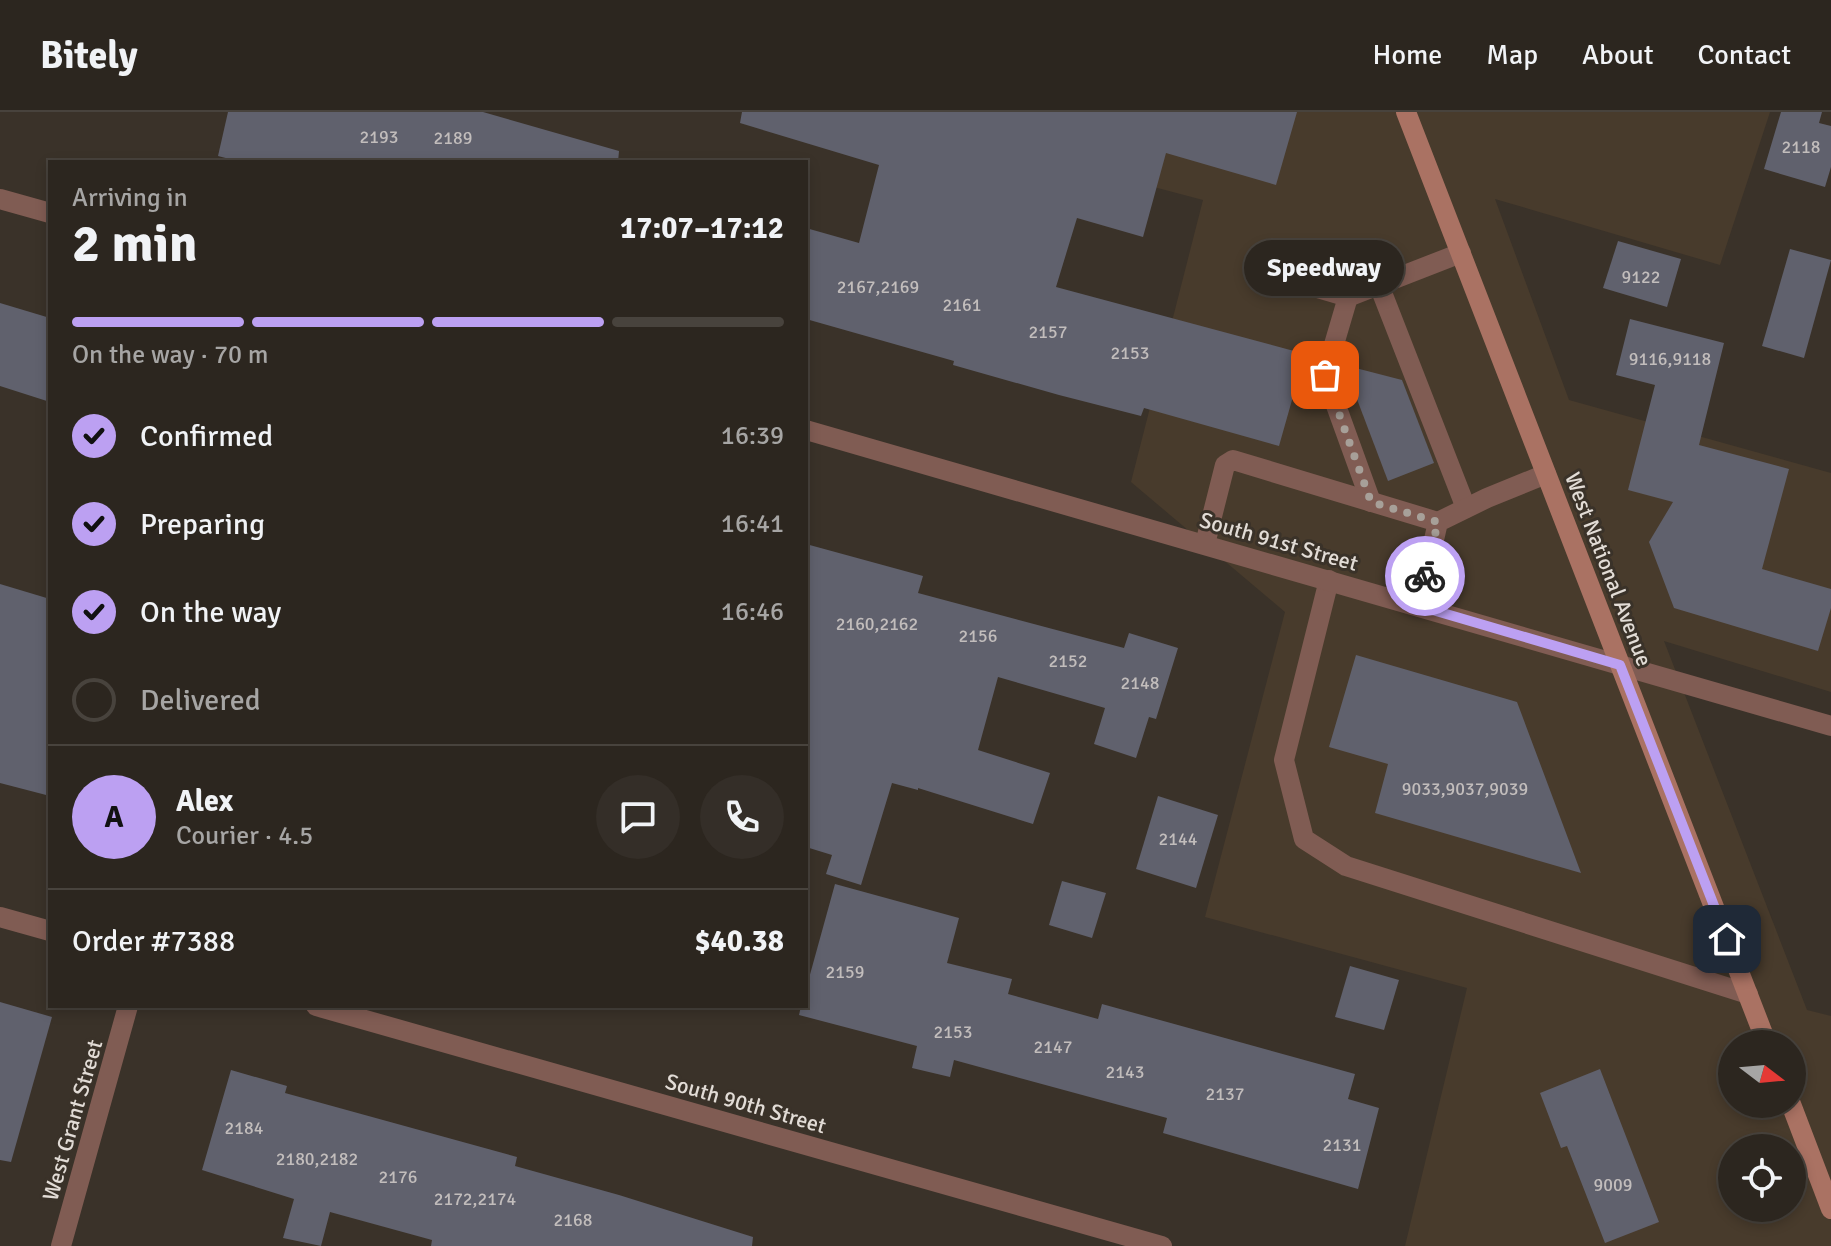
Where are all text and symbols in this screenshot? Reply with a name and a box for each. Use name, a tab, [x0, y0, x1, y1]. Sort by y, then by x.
text: Bitely	[40, 32, 138, 79]
text: Home	[1373, 38, 1442, 72]
text: Map	[1486, 38, 1538, 72]
text: About	[1582, 38, 1654, 72]
text: Contact	[1698, 38, 1791, 72]
house number: 2193	[360, 126, 398, 148]
house number: 2189	[434, 127, 472, 149]
house number: 2118	[1782, 136, 1820, 158]
text: Arriving in	[72, 182, 188, 214]
text: 17:07–17:12	[620, 210, 784, 247]
text: 2 min	[72, 212, 198, 276]
callout: Speedway	[1245, 239, 1405, 295]
text: Speedway	[1267, 252, 1381, 284]
house number: 9122	[1622, 266, 1660, 288]
house number: 2167,2169	[837, 276, 919, 298]
house number: 2161	[943, 294, 981, 316]
house number: 2157	[1029, 321, 1067, 343]
text: On the way · 70 m	[72, 339, 268, 371]
pin	[1291, 341, 1359, 409]
house number: 2153	[1111, 342, 1149, 364]
house number: 9116,9118	[1629, 348, 1711, 370]
icon: bag	[1303, 353, 1347, 397]
icon: check	[72, 414, 116, 458]
text: Confirmed	[140, 418, 273, 455]
text: 16:39	[721, 420, 784, 452]
street label: West National Avenue	[1559, 468, 1658, 670]
icon: check	[72, 502, 116, 546]
text: Preparing	[140, 506, 265, 543]
street label: South 91st Street	[1197, 506, 1361, 577]
text: 16:41	[721, 508, 784, 540]
courier	[1385, 536, 1465, 616]
icon: bike	[1403, 554, 1447, 598]
icon: check	[72, 590, 116, 634]
text: On the way	[140, 594, 281, 631]
text: 16:46	[721, 596, 784, 628]
house number: 2160,2162	[836, 613, 918, 635]
house number: 2156	[959, 625, 997, 647]
house number: 2152	[1049, 650, 1087, 672]
house number: 2148	[1121, 672, 1159, 694]
text: Delivered	[140, 682, 261, 719]
button: chat	[596, 775, 680, 859]
button: phone	[700, 775, 784, 859]
house number: 9033,9037,9039	[1402, 778, 1528, 800]
text: Alex	[176, 783, 233, 820]
text: A	[104, 799, 124, 836]
text: Courier · 4.5	[176, 820, 313, 852]
house number: 2144	[1159, 828, 1198, 850]
pin	[1693, 905, 1761, 973]
icon: home	[1705, 917, 1749, 961]
text: Order #7388	[72, 923, 235, 960]
text: $40.38	[694, 923, 784, 960]
house number: 2159	[826, 961, 864, 983]
house number: 2153	[934, 1021, 972, 1043]
north arrow	[1718, 1030, 1806, 1118]
map controls	[1718, 1030, 1806, 1222]
street label: West Grant Street	[37, 1036, 108, 1204]
house number: 2147	[1034, 1036, 1072, 1058]
house number: 2143	[1106, 1061, 1144, 1083]
street label: South 90th Street	[662, 1068, 830, 1139]
house number: 2137	[1206, 1083, 1244, 1105]
house number: 2184	[225, 1117, 264, 1139]
house number: 2131	[1323, 1134, 1361, 1156]
button: locate	[1718, 1134, 1806, 1222]
house number: 2180,2182	[276, 1148, 358, 1170]
house number: 2176	[379, 1166, 417, 1188]
house number: 9009	[1594, 1174, 1632, 1196]
house number: 2172,2174	[434, 1188, 517, 1210]
house number: 2168	[554, 1209, 592, 1231]

